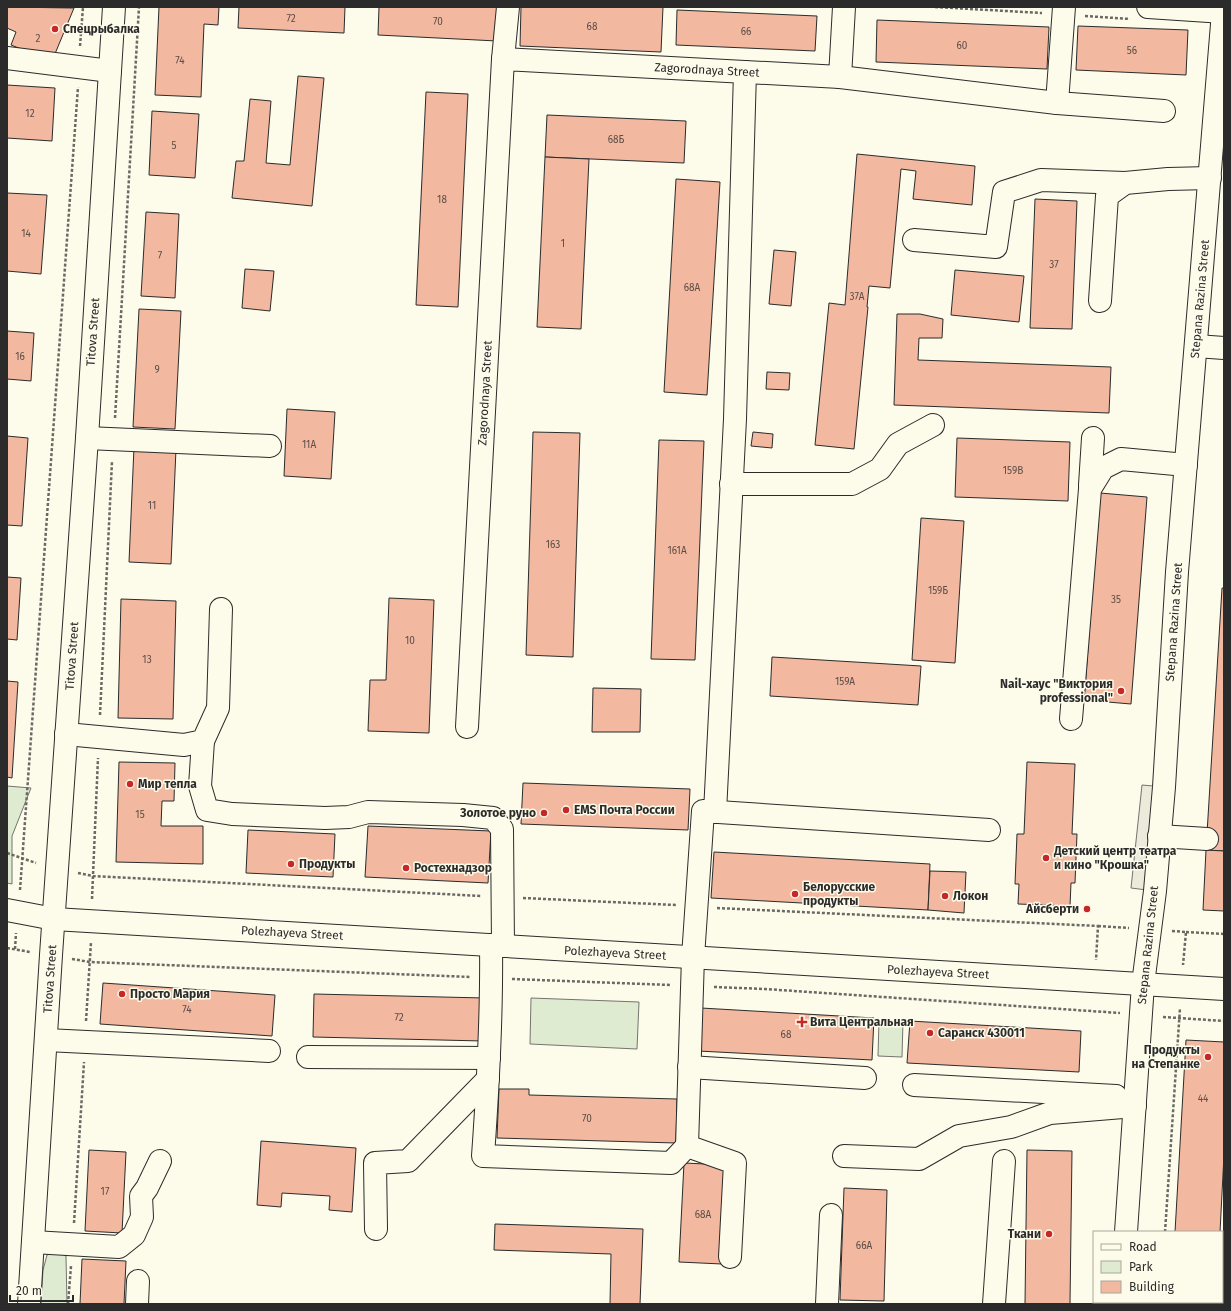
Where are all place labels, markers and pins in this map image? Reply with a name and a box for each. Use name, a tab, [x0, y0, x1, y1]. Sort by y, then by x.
place label: Спецрыбалка	[63, 22, 140, 36]
marker: Спецрыбалка	[50, 24, 60, 34]
place label: Nail-хаус "Виктория professional"	[1000, 677, 1113, 705]
marker: Nail-хаус "Виктория professional"	[1116, 686, 1126, 696]
place label: Мир тепла	[138, 777, 197, 791]
marker: Мир тепла	[125, 779, 135, 789]
place label: EMS Почта России	[574, 803, 675, 817]
marker: EMS Почта России	[561, 805, 571, 815]
place label: Золотое руно	[459, 806, 536, 820]
marker: Золотое руно	[539, 808, 549, 818]
place label: Детский центр театра и кино "Крошка"	[1053, 844, 1177, 872]
marker: Детский центр театра и кино "Крошка"	[1041, 853, 1051, 863]
place label: Продукты	[299, 857, 355, 871]
marker: Продукты	[286, 859, 296, 869]
place label: Ростехнадзор	[414, 861, 492, 875]
marker: Ростехнадзор	[401, 863, 411, 873]
place label: Белорусские продукты	[803, 880, 876, 908]
marker: Белорусские продукты	[790, 889, 800, 899]
place label: Локон	[953, 889, 988, 903]
marker: Локон	[940, 891, 950, 901]
place label: Айсберти	[1025, 902, 1079, 916]
marker: Айсберти	[1082, 904, 1092, 914]
place label: Просто Мария	[130, 987, 210, 1001]
marker: Просто Мария	[117, 989, 127, 999]
place label: Вита Центральная	[810, 1015, 914, 1029]
marker: Вита Центральная	[797, 1017, 807, 1027]
place label: Саранск 430011	[938, 1026, 1025, 1040]
marker: Саранск 430011	[925, 1028, 935, 1038]
place label: Продукты на Степанке	[1132, 1043, 1200, 1071]
marker: Продукты на Степанке	[1203, 1052, 1213, 1062]
place label: Ткани	[1008, 1227, 1041, 1241]
marker: Ткани	[1044, 1229, 1054, 1239]

